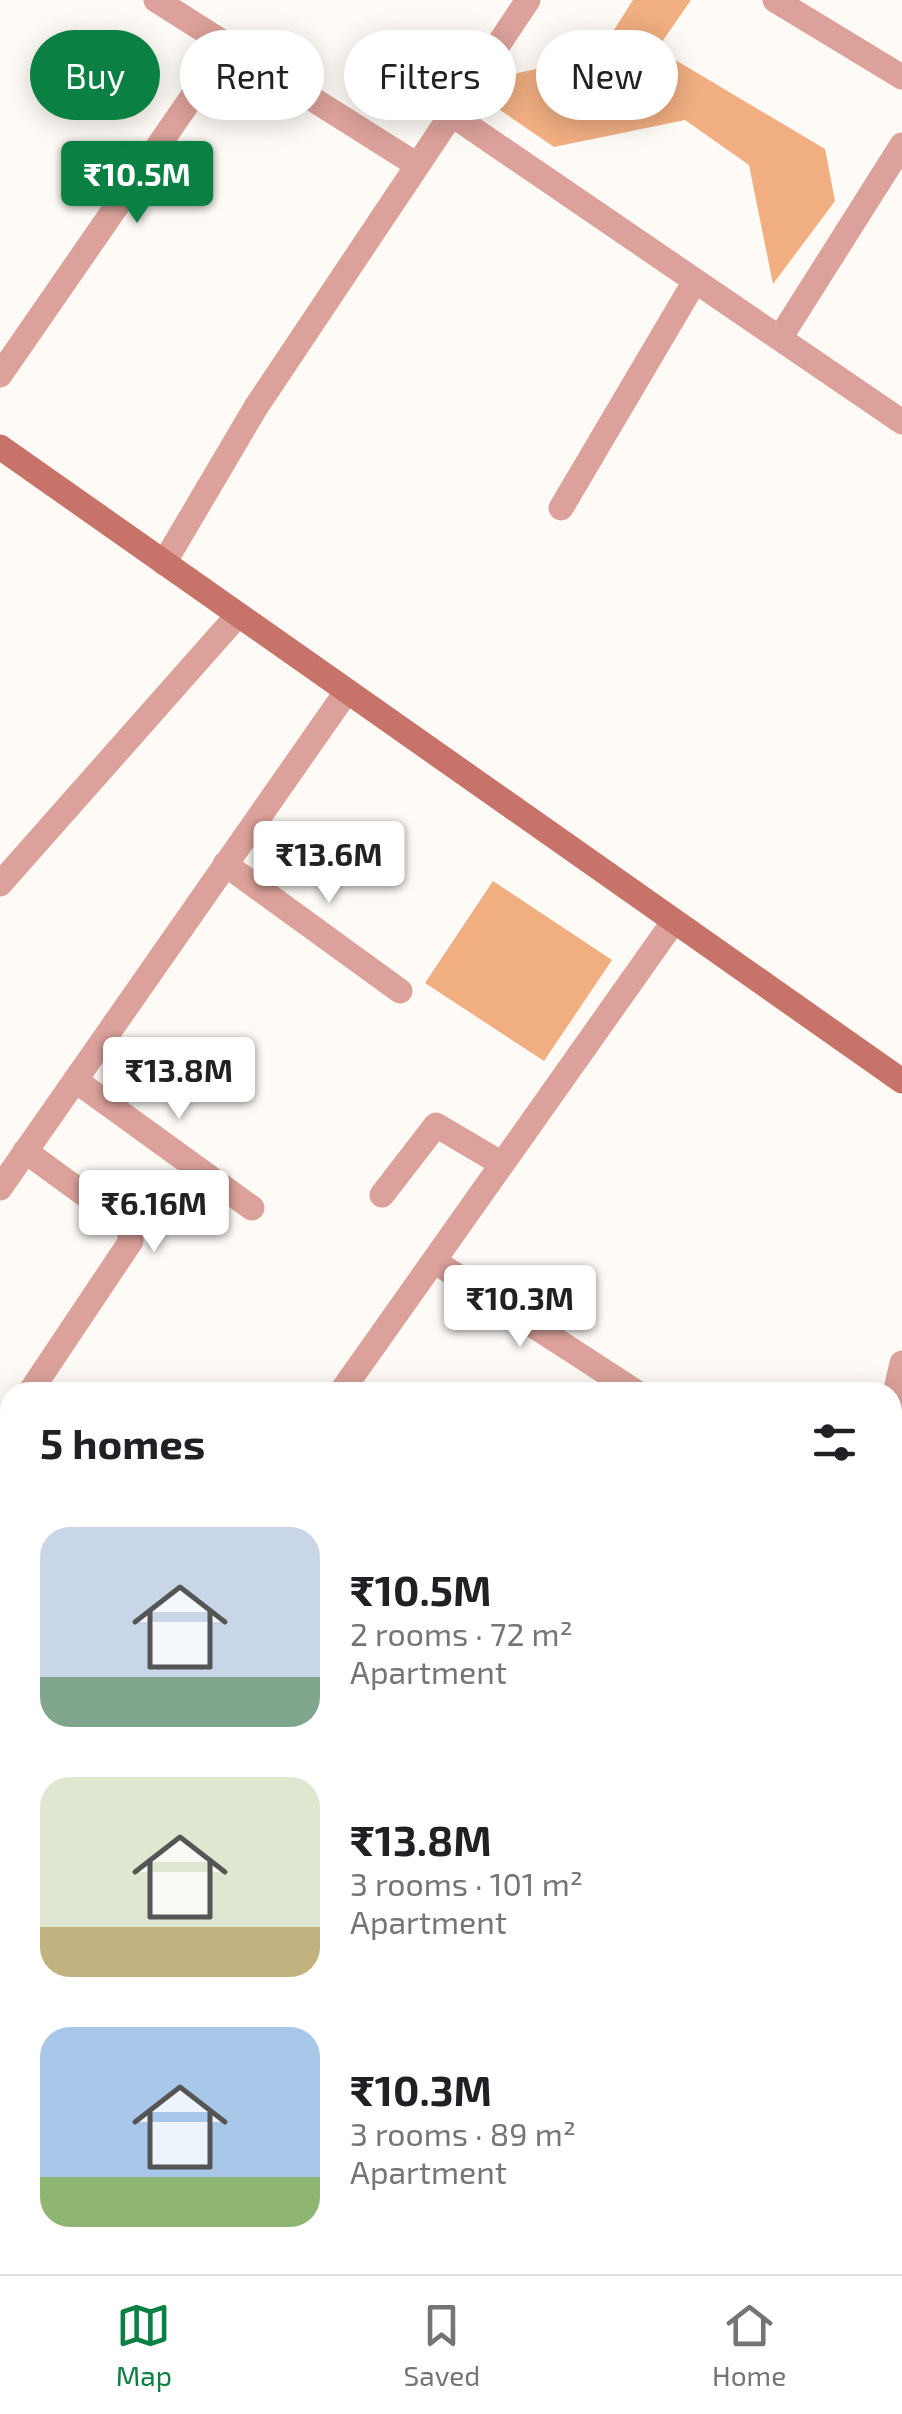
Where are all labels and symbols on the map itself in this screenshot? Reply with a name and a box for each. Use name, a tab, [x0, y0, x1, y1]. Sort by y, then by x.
pin: ₹10.5M	[56, 141, 218, 226]
pin: ₹13.6M	[248, 821, 410, 906]
pin: ₹13.8M	[98, 1037, 260, 1122]
pin: ₹6.16M	[73, 1170, 235, 1255]
pin: ₹10.3M	[439, 1265, 601, 1350]

